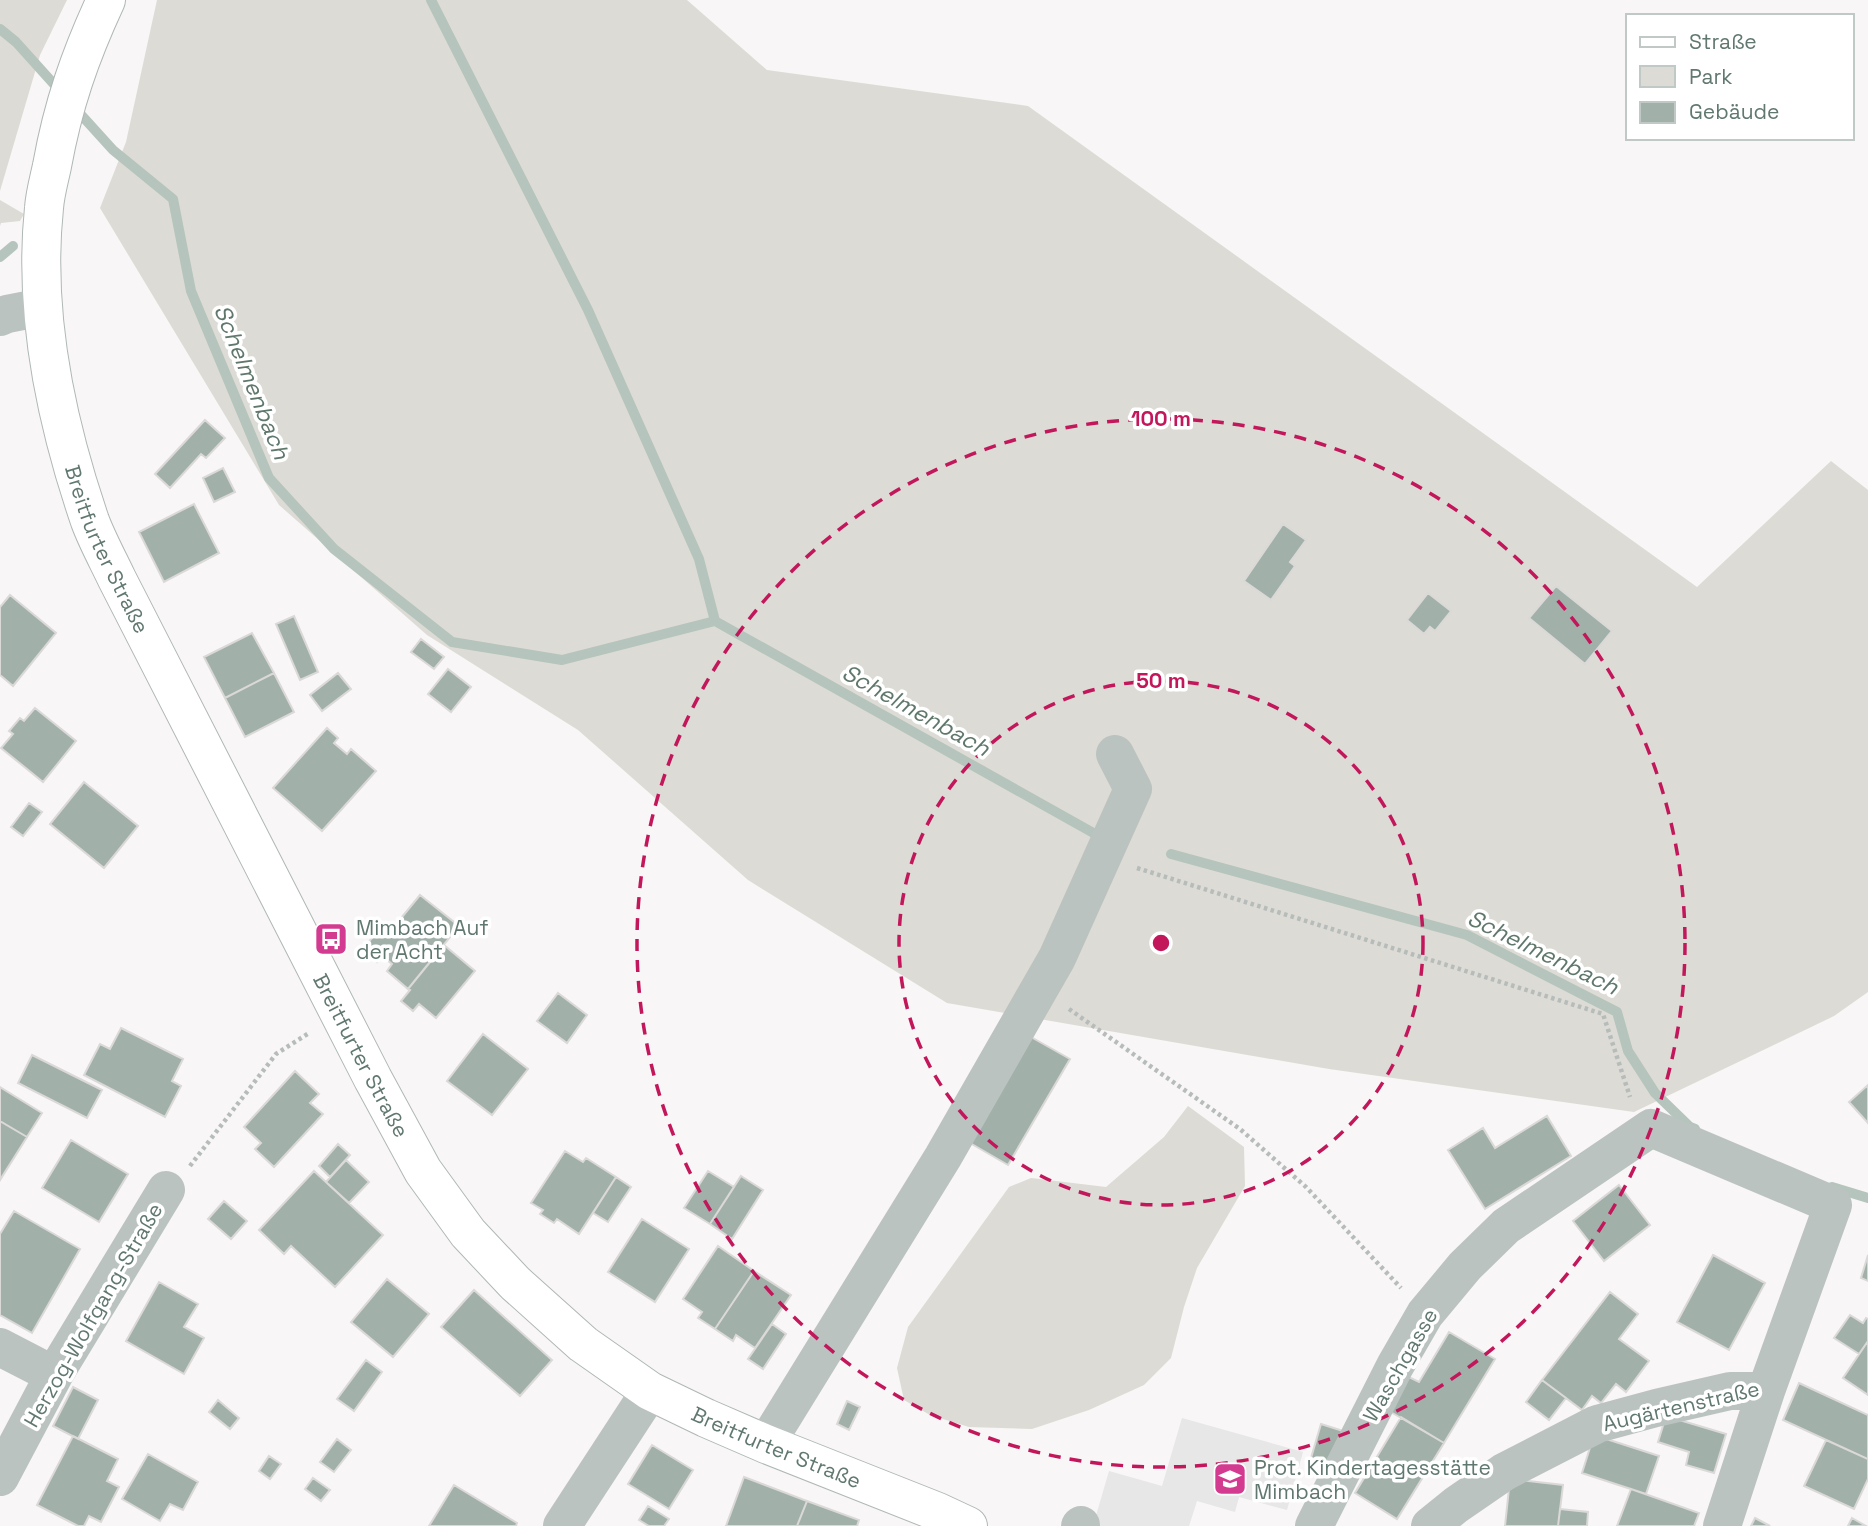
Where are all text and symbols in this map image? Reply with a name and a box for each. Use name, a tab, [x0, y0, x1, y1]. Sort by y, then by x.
legend	[1626, 14, 1854, 140]
text: Straße	[1689, 28, 1757, 55]
text: Park	[1689, 63, 1733, 90]
text: Gebäude	[1689, 98, 1779, 125]
water label: Schelmenbach	[207, 300, 297, 465]
text: 100 m	[1131, 405, 1191, 432]
street label: Breitfurter Straße	[60, 462, 156, 638]
water label: Schelmenbach	[837, 657, 996, 763]
text: 50 m	[1136, 667, 1186, 694]
water label: Schelmenbach	[1463, 903, 1624, 1002]
place label: Mimbach Auf der Acht	[356, 914, 489, 965]
bus stop icon: Mimbach Auf der Acht	[312, 920, 350, 958]
centre of rings	[1149, 931, 1173, 955]
street label: Breitfurter Straße	[308, 969, 415, 1142]
street label: Herzog-Wolfgang-Straße	[18, 1198, 168, 1432]
street label: Waschgasse	[1357, 1303, 1443, 1427]
street label: Augärtenstraße	[1600, 1375, 1762, 1437]
street label: Breitfurter Straße	[687, 1400, 865, 1494]
place label: Prot. Kindertagesstätte Mimbach	[1254, 1454, 1491, 1505]
school or university icon: Prot. Kindertagesstätte Mimbach	[1211, 1460, 1249, 1498]

